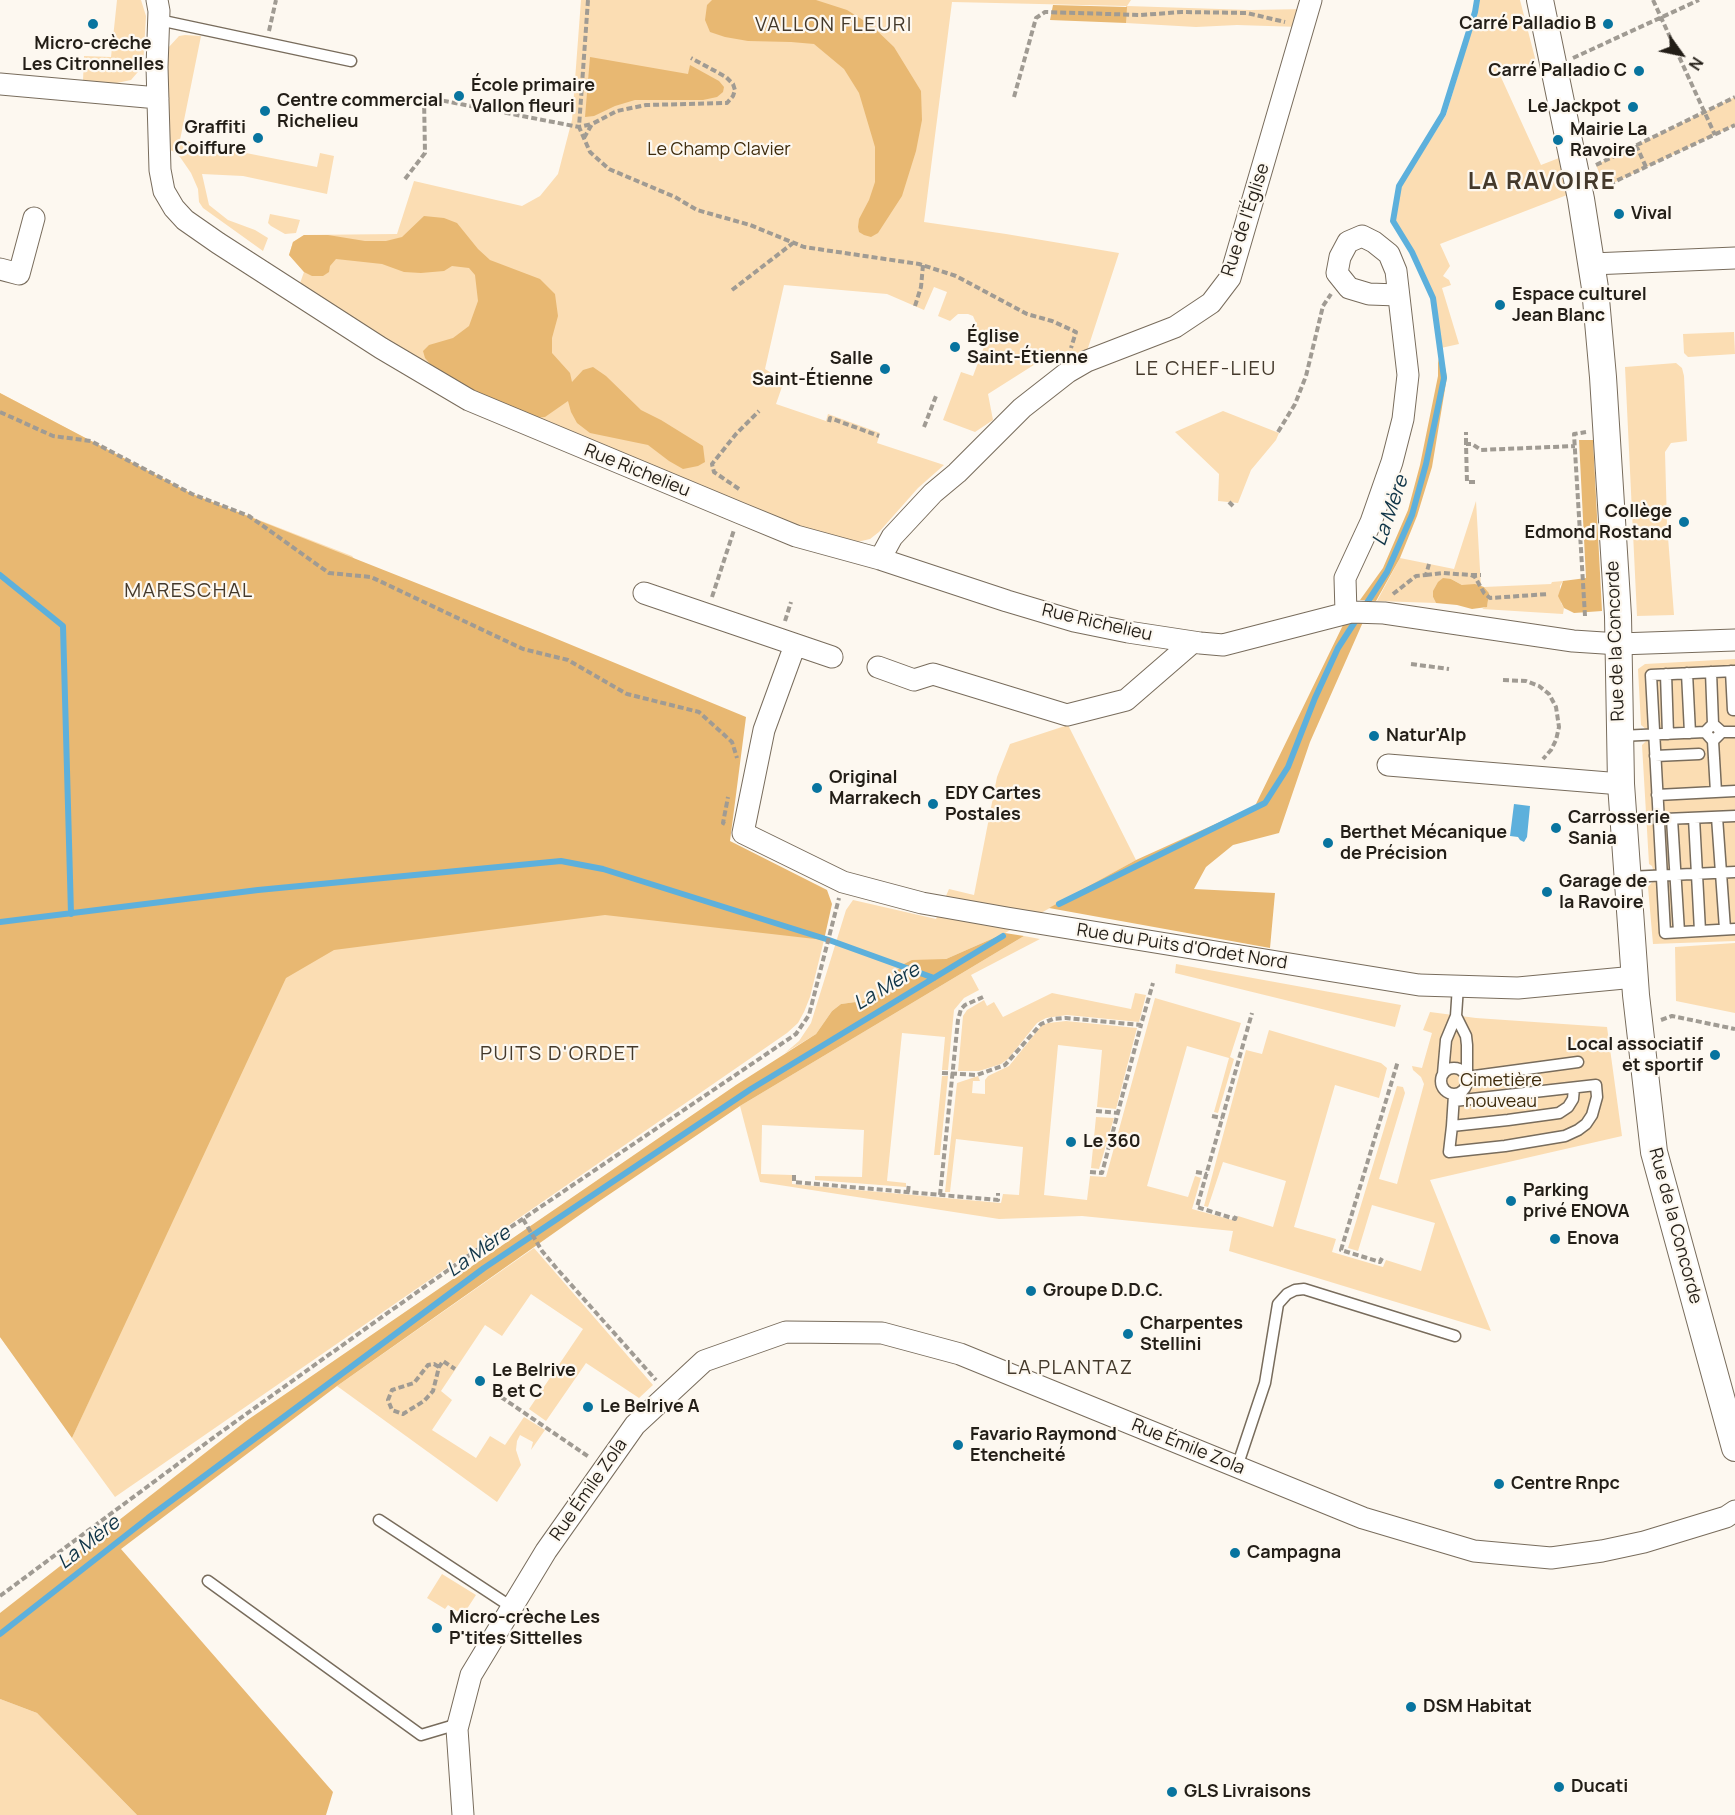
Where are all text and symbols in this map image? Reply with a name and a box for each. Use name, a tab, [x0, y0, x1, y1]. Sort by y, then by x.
district label: VALLON FLEURI	[755, 13, 913, 37]
place label: Carré Palladio B	[1459, 13, 1596, 35]
marker: Micro-crèche Les Citronnelles	[86, 17, 100, 31]
marker: Carré Palladio B	[1601, 17, 1615, 31]
north arrow	[1651, 24, 1711, 84]
place label: Micro-crèche Les Citronnelles	[22, 33, 164, 76]
text: N	[1684, 53, 1708, 75]
place label: Carré Palladio C	[1488, 60, 1627, 82]
marker: Carré Palladio C	[1632, 64, 1646, 78]
place label: École primaire Vallon fleuri	[471, 75, 595, 118]
marker: École primaire Vallon fleuri	[452, 89, 466, 103]
place label: Centre commercial Richelieu	[277, 90, 443, 132]
place label: Le Jackpot	[1528, 96, 1621, 118]
marker: Le Jackpot	[1626, 100, 1640, 114]
marker: Centre commercial Richelieu	[258, 104, 272, 118]
place label: Graffiti Coiffure	[175, 117, 246, 160]
place label: Mairie La Ravoire	[1570, 119, 1647, 162]
marker: Graffiti Coiffure	[251, 131, 265, 145]
marker: Mairie La Ravoire	[1551, 133, 1565, 147]
park label: Le Champ Clavier	[647, 139, 791, 161]
street label: Rue de l'Église	[1218, 161, 1274, 279]
district label: LA RAVOIRE	[1468, 168, 1616, 196]
place label: Vival	[1631, 203, 1672, 225]
marker: Vival	[1612, 207, 1626, 221]
place label: Espace culturel Jean Blanc	[1512, 284, 1647, 326]
marker: Espace culturel Jean Blanc	[1493, 298, 1507, 312]
place label: Église Saint-Étienne	[967, 326, 1088, 368]
marker: Église Saint-Étienne	[948, 340, 962, 354]
place label: Salle Saint-Étienne	[752, 348, 873, 391]
district label: LE CHEF-LIEU	[1135, 357, 1277, 381]
marker: Salle Saint-Étienne	[878, 362, 892, 376]
street label: Rue Richelieu	[581, 440, 693, 502]
water label: La Mère	[1368, 473, 1414, 549]
place label: Collège Edmond Rostand	[1524, 501, 1672, 544]
marker: Collège Edmond Rostand	[1677, 515, 1691, 529]
street label: Rue de la Concorde	[1602, 560, 1630, 722]
district label: MARESCHAL	[124, 579, 254, 603]
street label: Rue Richelieu	[1040, 600, 1154, 646]
place label: Natur'Alp	[1386, 725, 1466, 747]
marker: Natur'Alp	[1367, 729, 1381, 743]
place label: Original Marrakech	[829, 767, 921, 810]
marker: Original Marrakech	[810, 781, 824, 795]
place label: EDY Cartes Postales	[945, 783, 1041, 826]
marker: EDY Cartes Postales	[926, 797, 940, 811]
place label: Carrosserie Sania	[1568, 807, 1670, 850]
marker: Carrosserie Sania	[1549, 821, 1563, 835]
place label: Berthet Mécanique de Précision	[1340, 822, 1507, 864]
marker: Berthet Mécanique de Précision	[1321, 836, 1335, 850]
place label: Garage de la Ravoire	[1559, 871, 1647, 914]
marker: Garage de la Ravoire	[1540, 885, 1554, 899]
street label: Rue du Puits d'Ordet Nord	[1075, 920, 1289, 974]
water label: La Mère	[850, 958, 924, 1016]
place label: Local associatif et sportif	[1567, 1034, 1703, 1076]
district label: PUITS D'ORDET	[480, 1042, 640, 1066]
marker: Local associatif et sportif	[1708, 1048, 1722, 1062]
park label: Cimetière nouveau	[1460, 1070, 1542, 1112]
place label: Le 360	[1083, 1131, 1141, 1153]
marker: Le 360	[1064, 1135, 1078, 1149]
street label: Rue de la Concorde	[1644, 1146, 1706, 1306]
place label: Parking privé ENOVA	[1523, 1180, 1629, 1222]
marker: Parking privé ENOVA	[1504, 1194, 1518, 1208]
water label: La Mère	[442, 1221, 516, 1283]
place label: Enova	[1567, 1228, 1619, 1250]
marker: Enova	[1548, 1232, 1562, 1246]
place label: Groupe D.D.C.	[1043, 1280, 1163, 1302]
marker: Groupe D.D.C.	[1024, 1284, 1038, 1298]
place label: Charpentes Stellini	[1140, 1313, 1243, 1356]
marker: Charpentes Stellini	[1121, 1327, 1135, 1341]
district label: LA PLANTAZ	[1006, 1356, 1134, 1380]
place label: Le Belrive B et C	[492, 1360, 576, 1402]
marker: Le Belrive B et C	[473, 1374, 487, 1388]
place label: Le Belrive A	[600, 1396, 700, 1418]
marker: Le Belrive A	[581, 1400, 595, 1414]
street label: Rue Émile Zola	[1128, 1414, 1248, 1480]
place label: Favario Raymond Etencheité	[970, 1424, 1117, 1466]
street label: Rue Émile Zola	[546, 1435, 632, 1545]
marker: Favario Raymond Etencheité	[951, 1438, 965, 1452]
place label: Centre Rnpc	[1511, 1473, 1620, 1495]
marker: Centre Rnpc	[1492, 1477, 1506, 1491]
water label: La Mère	[53, 1511, 125, 1575]
place label: Campagna	[1247, 1542, 1341, 1564]
marker: Campagna	[1228, 1546, 1242, 1560]
place label: Micro-crèche Les P'tites Sittelles	[449, 1607, 600, 1650]
marker: Micro-crèche Les P'tites Sittelles	[430, 1621, 444, 1635]
place label: DSM Habitat	[1423, 1696, 1532, 1718]
marker: DSM Habitat	[1404, 1700, 1418, 1714]
place label: Ducati	[1571, 1776, 1628, 1798]
marker: Ducati	[1552, 1780, 1566, 1794]
place label: GLS Livraisons	[1184, 1781, 1311, 1803]
marker: GLS Livraisons	[1165, 1785, 1179, 1799]

